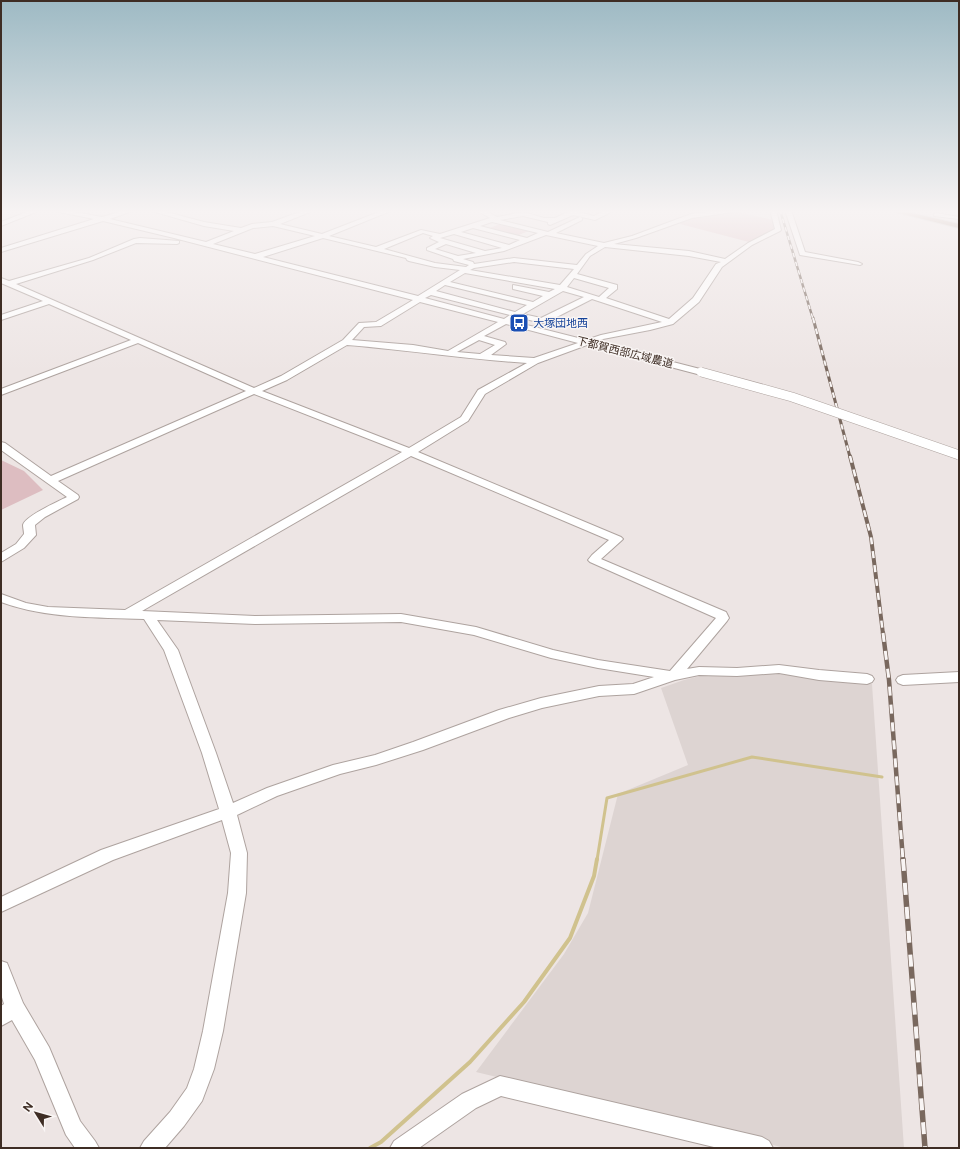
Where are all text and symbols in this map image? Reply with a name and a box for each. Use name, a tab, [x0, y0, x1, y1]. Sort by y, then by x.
bus stop icon: 大塚団地西	[508, 312, 530, 334]
place label: 大塚団地西	[533, 317, 588, 329]
street label: 下都賀西部広域農道	[576, 334, 674, 370]
north arrow	[16, 1093, 56, 1133]
text: N	[21, 1100, 35, 1114]

